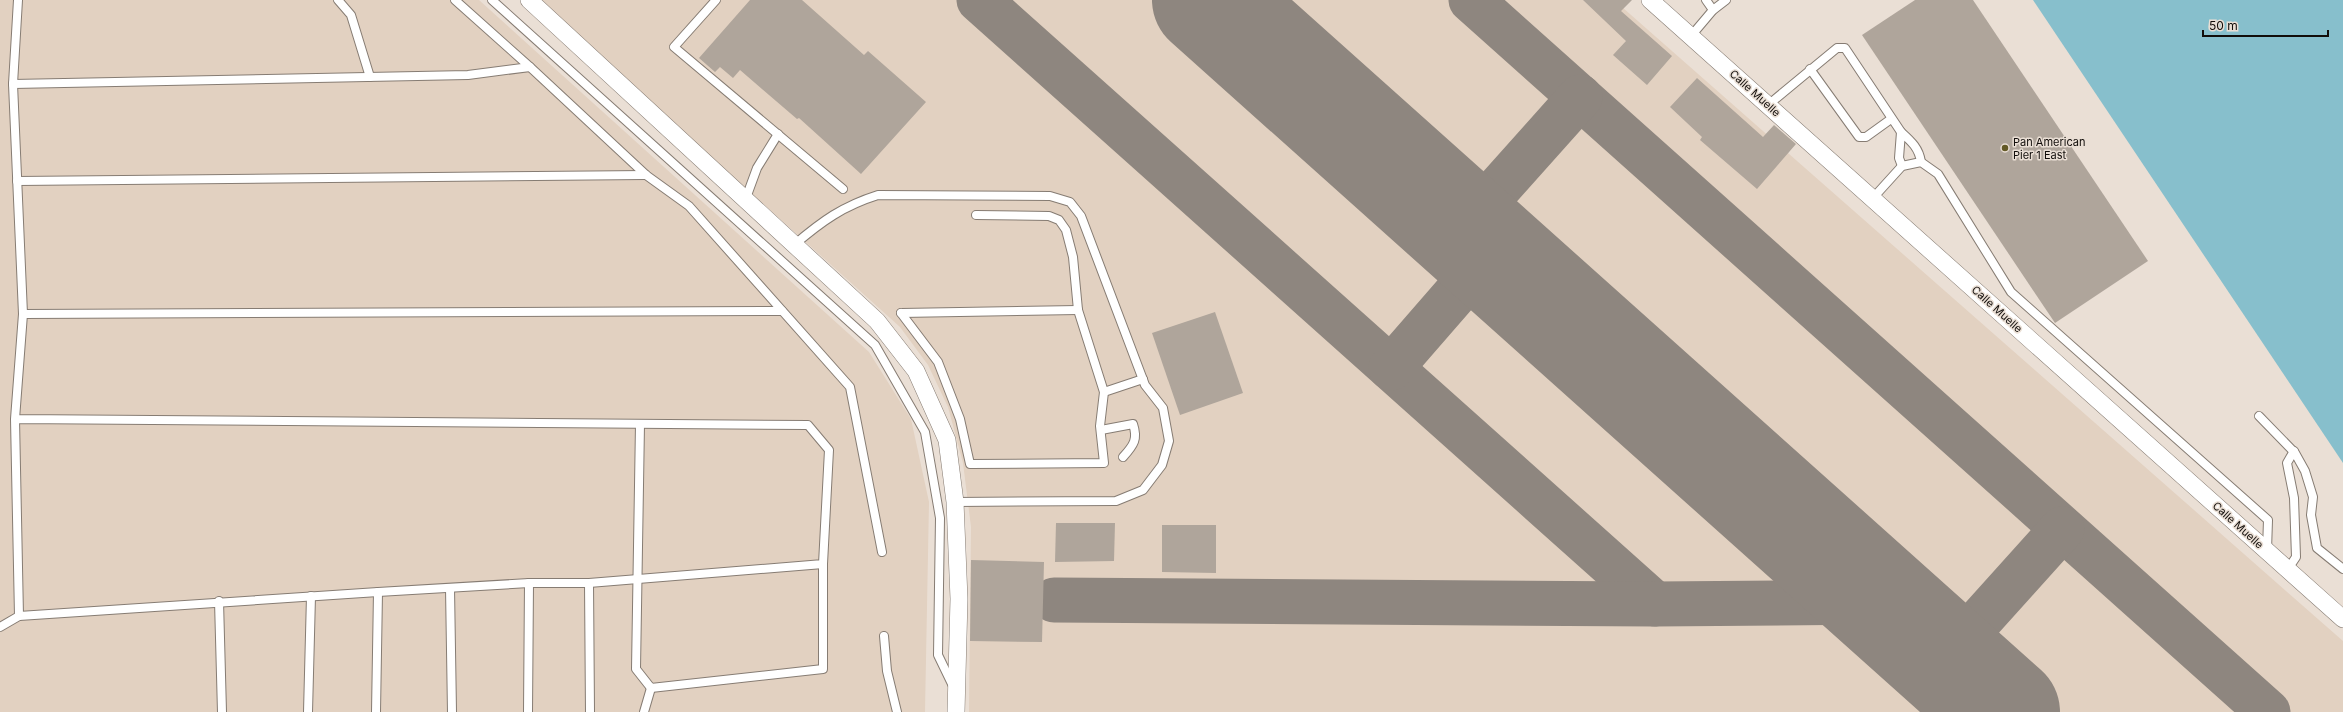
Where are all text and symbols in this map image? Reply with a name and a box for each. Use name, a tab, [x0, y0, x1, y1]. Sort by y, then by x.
scale bar	[2203, 12, 2328, 38]
text: 50 m	[2209, 18, 2238, 33]
street label: Calle Muelle	[1727, 67, 1783, 119]
place label: Pan American Pier 1 East	[2013, 135, 2085, 162]
marker: Pan American Pier 1 East	[2000, 143, 2010, 153]
street label: Calle Muelle	[1969, 283, 2025, 335]
street label: Calle Muelle	[2210, 499, 2266, 551]

